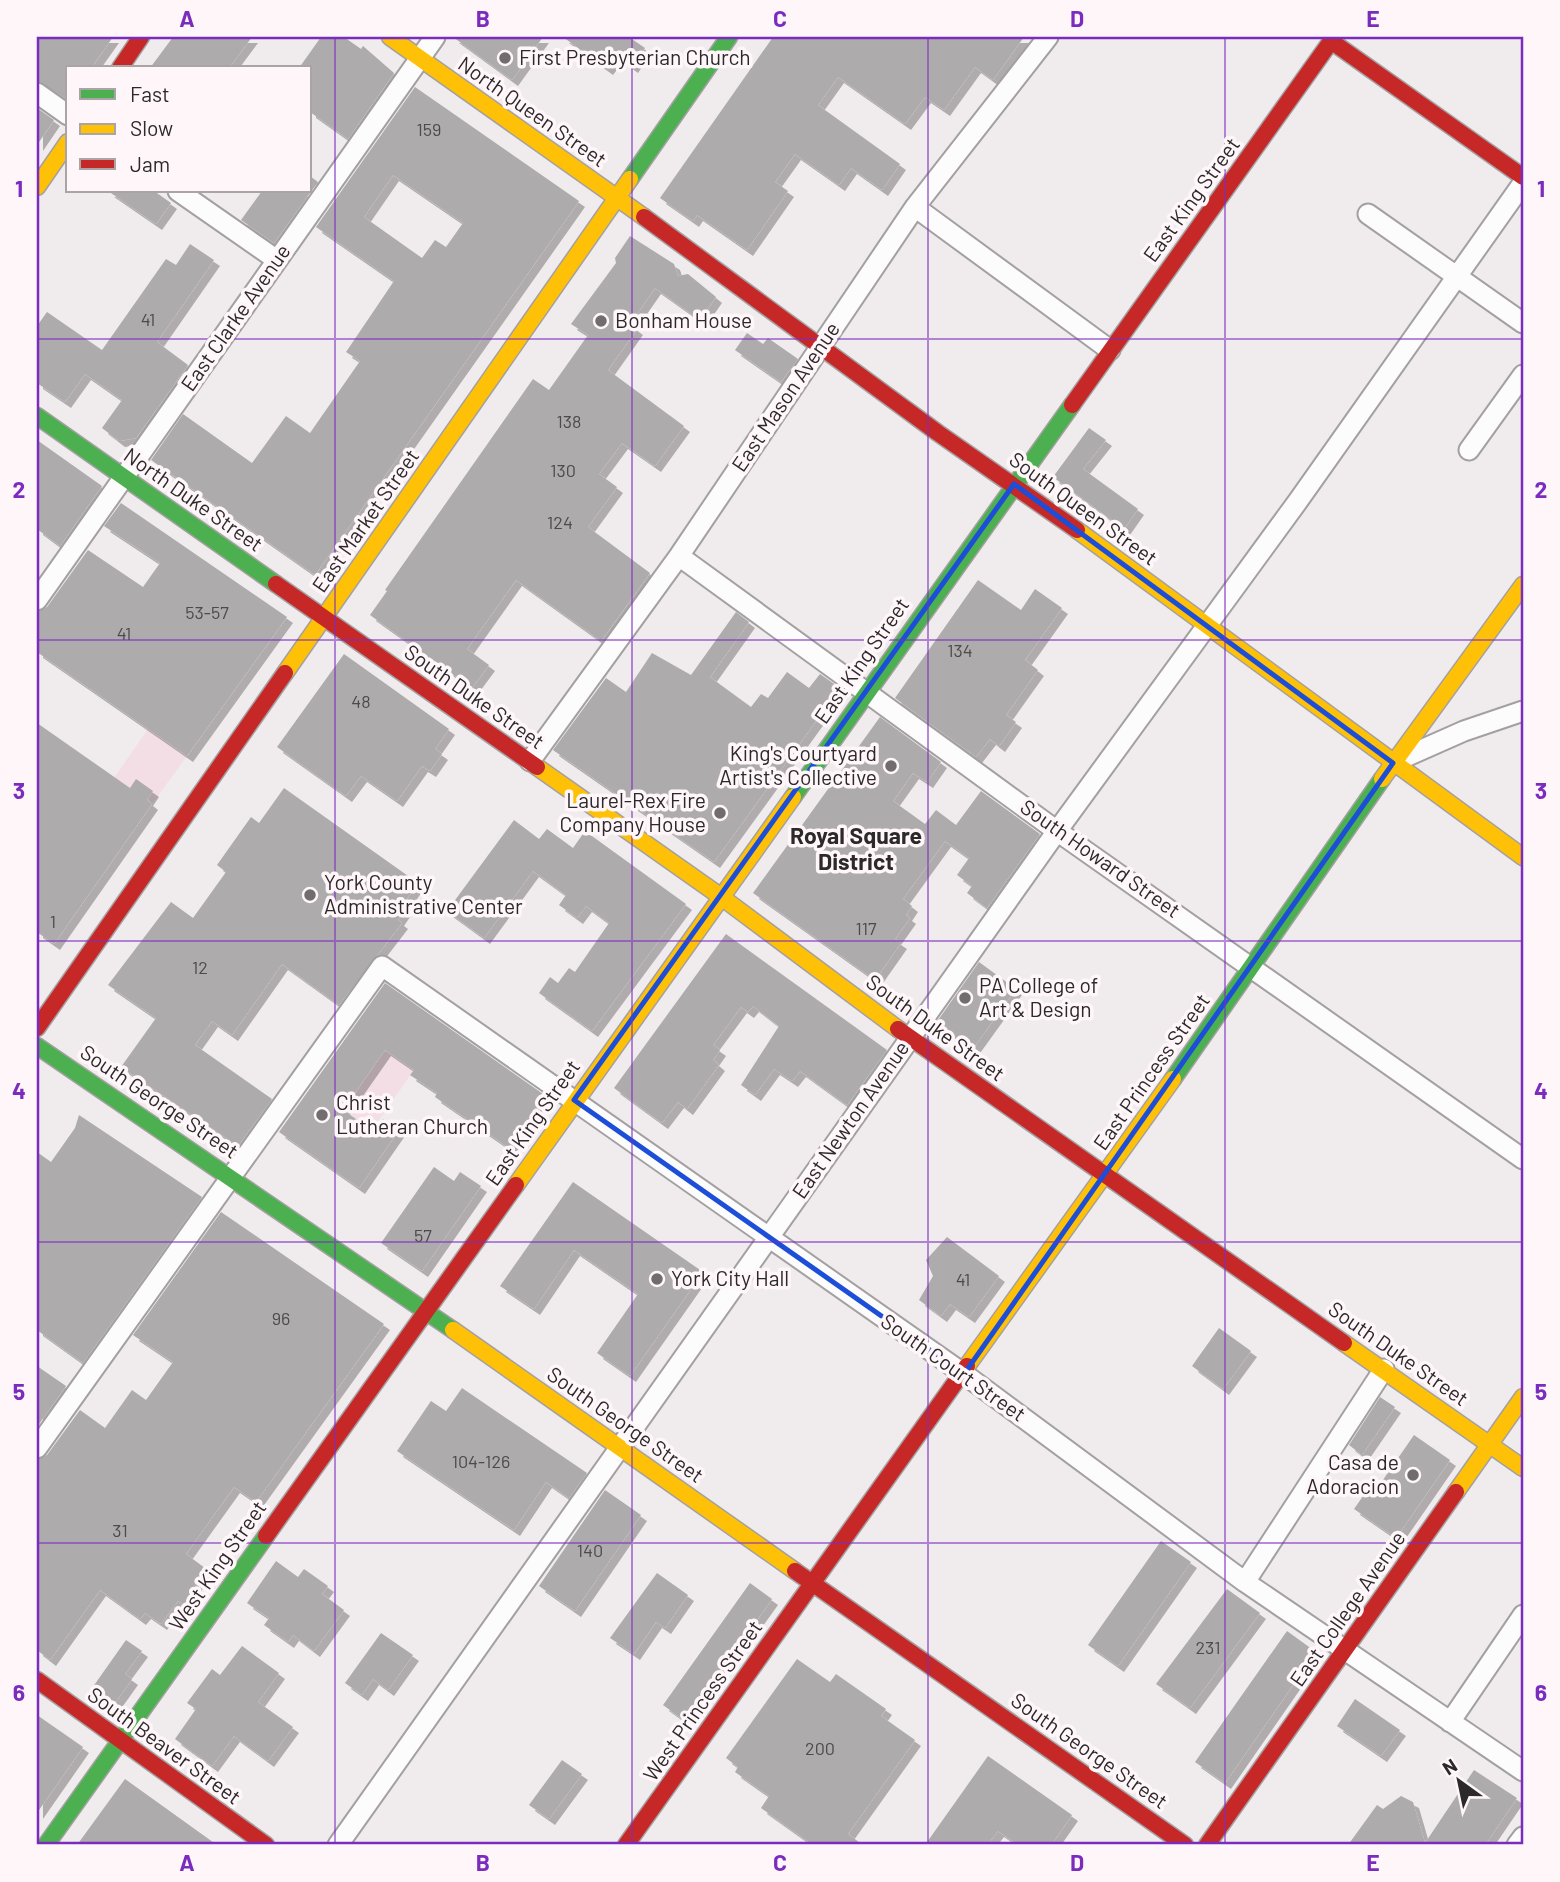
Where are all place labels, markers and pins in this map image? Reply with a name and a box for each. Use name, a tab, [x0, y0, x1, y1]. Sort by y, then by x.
place label: First Presbyterian Church	[519, 44, 751, 69]
marker: First Presbyterian Church	[497, 50, 513, 66]
place label: Bonham House	[615, 307, 752, 332]
marker: Bonham House	[593, 313, 609, 329]
place label: King's Courtyard Artist's Collective	[719, 740, 877, 789]
marker: King's Courtyard Artist's Collective	[883, 758, 899, 774]
place label: Laurel-Rex Fire Company House	[559, 787, 706, 836]
marker: Laurel-Rex Fire Company House	[712, 805, 728, 821]
place label: York County Administrative Center	[324, 869, 523, 918]
marker: York County Administrative Center	[302, 887, 318, 903]
place label: PA College of Art & Design	[979, 972, 1098, 1021]
marker: PA College of Art & Design	[957, 990, 973, 1006]
place label: Christ Lutheran Church	[336, 1089, 488, 1138]
marker: Christ Lutheran Church	[314, 1107, 330, 1123]
place label: York City Hall	[671, 1265, 789, 1290]
marker: York City Hall	[649, 1271, 665, 1287]
place label: Casa de Adoracion	[1306, 1449, 1399, 1498]
marker: Casa de Adoracion	[1405, 1467, 1421, 1483]

